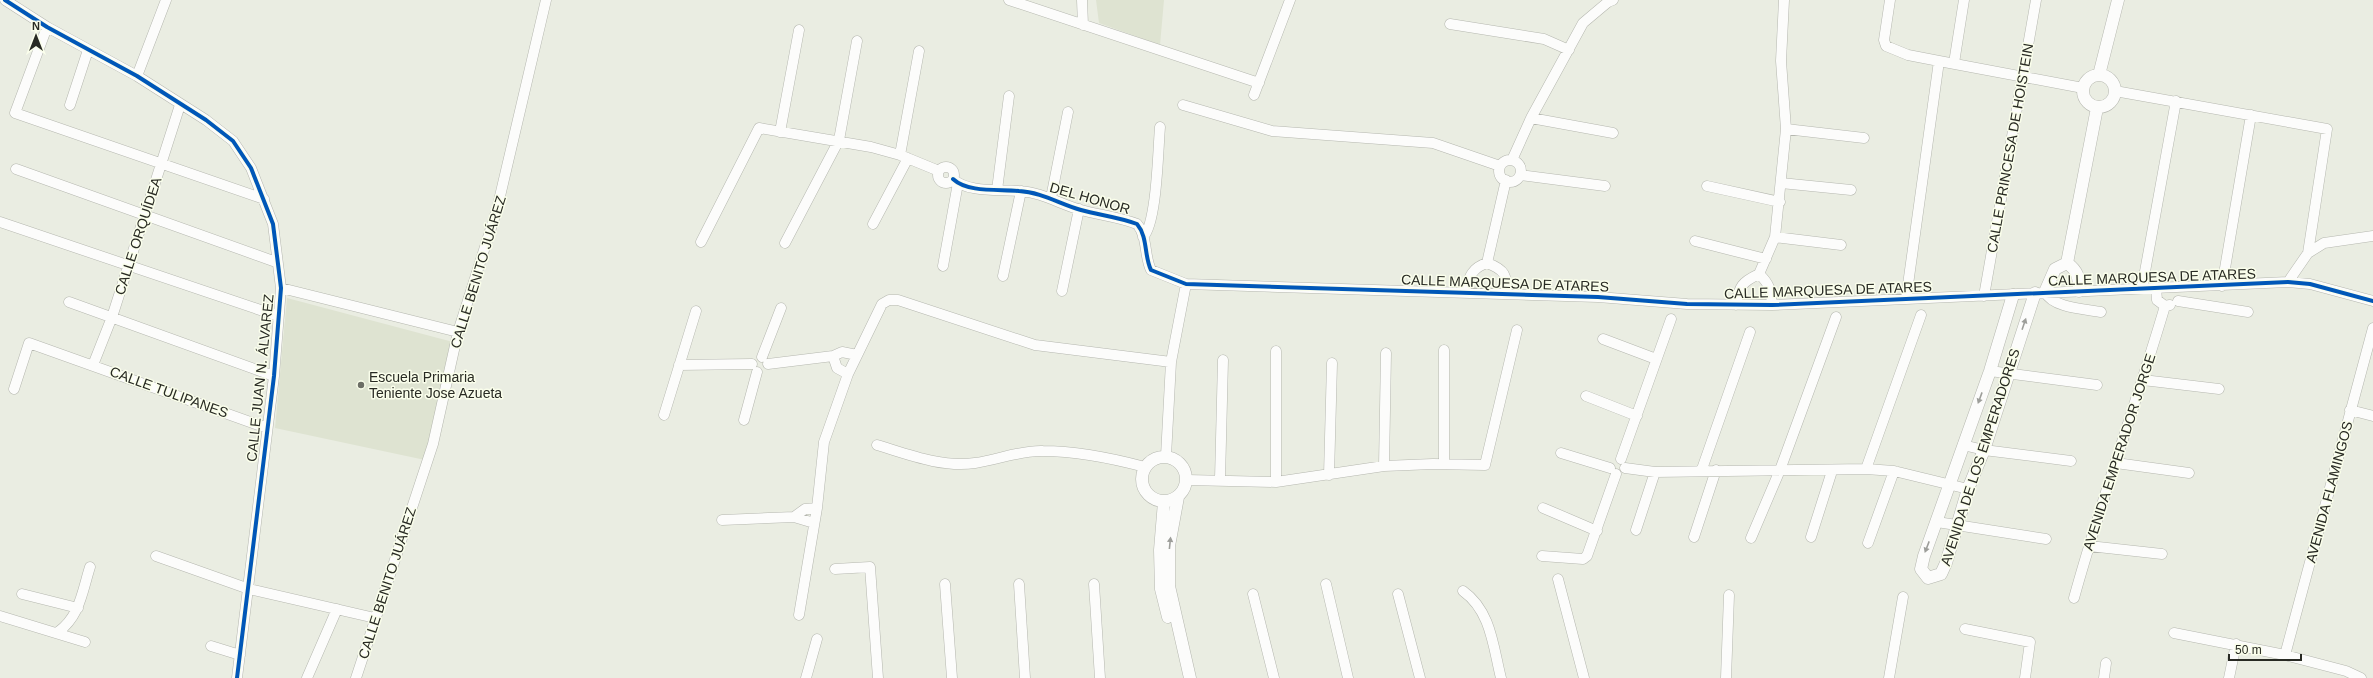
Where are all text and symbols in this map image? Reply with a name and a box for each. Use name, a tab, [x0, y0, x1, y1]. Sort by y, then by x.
north arrow	[16, 16, 56, 56]
text: N	[32, 20, 40, 32]
street label: CALLE PRINCESA DE HOISTEIN	[1984, 42, 2036, 254]
street label: CALLE ORQUÍDEA	[111, 174, 165, 297]
street label: DEL HONOR	[1048, 179, 1132, 217]
street label: CALLE BENITO JUÁREZ	[447, 193, 509, 350]
street label: CALLE MARQUESA DE ATARES	[2048, 265, 2256, 289]
street label: CALLE MARQUESA DE ATARES	[1401, 271, 1609, 295]
street label: CALLE MARQUESA DE ATARES	[1724, 278, 1932, 302]
street label: CALLE JUAN N. ÁLVAREZ	[243, 293, 277, 463]
one-way arrow	[2022, 318, 2028, 330]
street label: AVENIDA DE LOS EMPERADORES	[1937, 346, 2023, 568]
street label: AVENIDA EMPERADOR JORGE	[2080, 352, 2158, 552]
street label: CALLE TULIPANES	[108, 363, 230, 421]
place label: Escuela Primaria Teniente Jose Azueta	[369, 369, 502, 401]
marker: Escuela Primaria Teniente Jose Azueta	[356, 380, 366, 390]
one-way arrow	[1976, 393, 1982, 405]
street label: AVENIDA FLAMINGOS	[2302, 419, 2356, 565]
street label: CALLE BENITO JUÁREZ	[355, 505, 419, 661]
one-way arrow	[1167, 537, 1173, 550]
one-way arrow	[1924, 542, 1930, 554]
scale bar	[2229, 636, 2301, 662]
text: 50 m	[2235, 643, 2262, 657]

